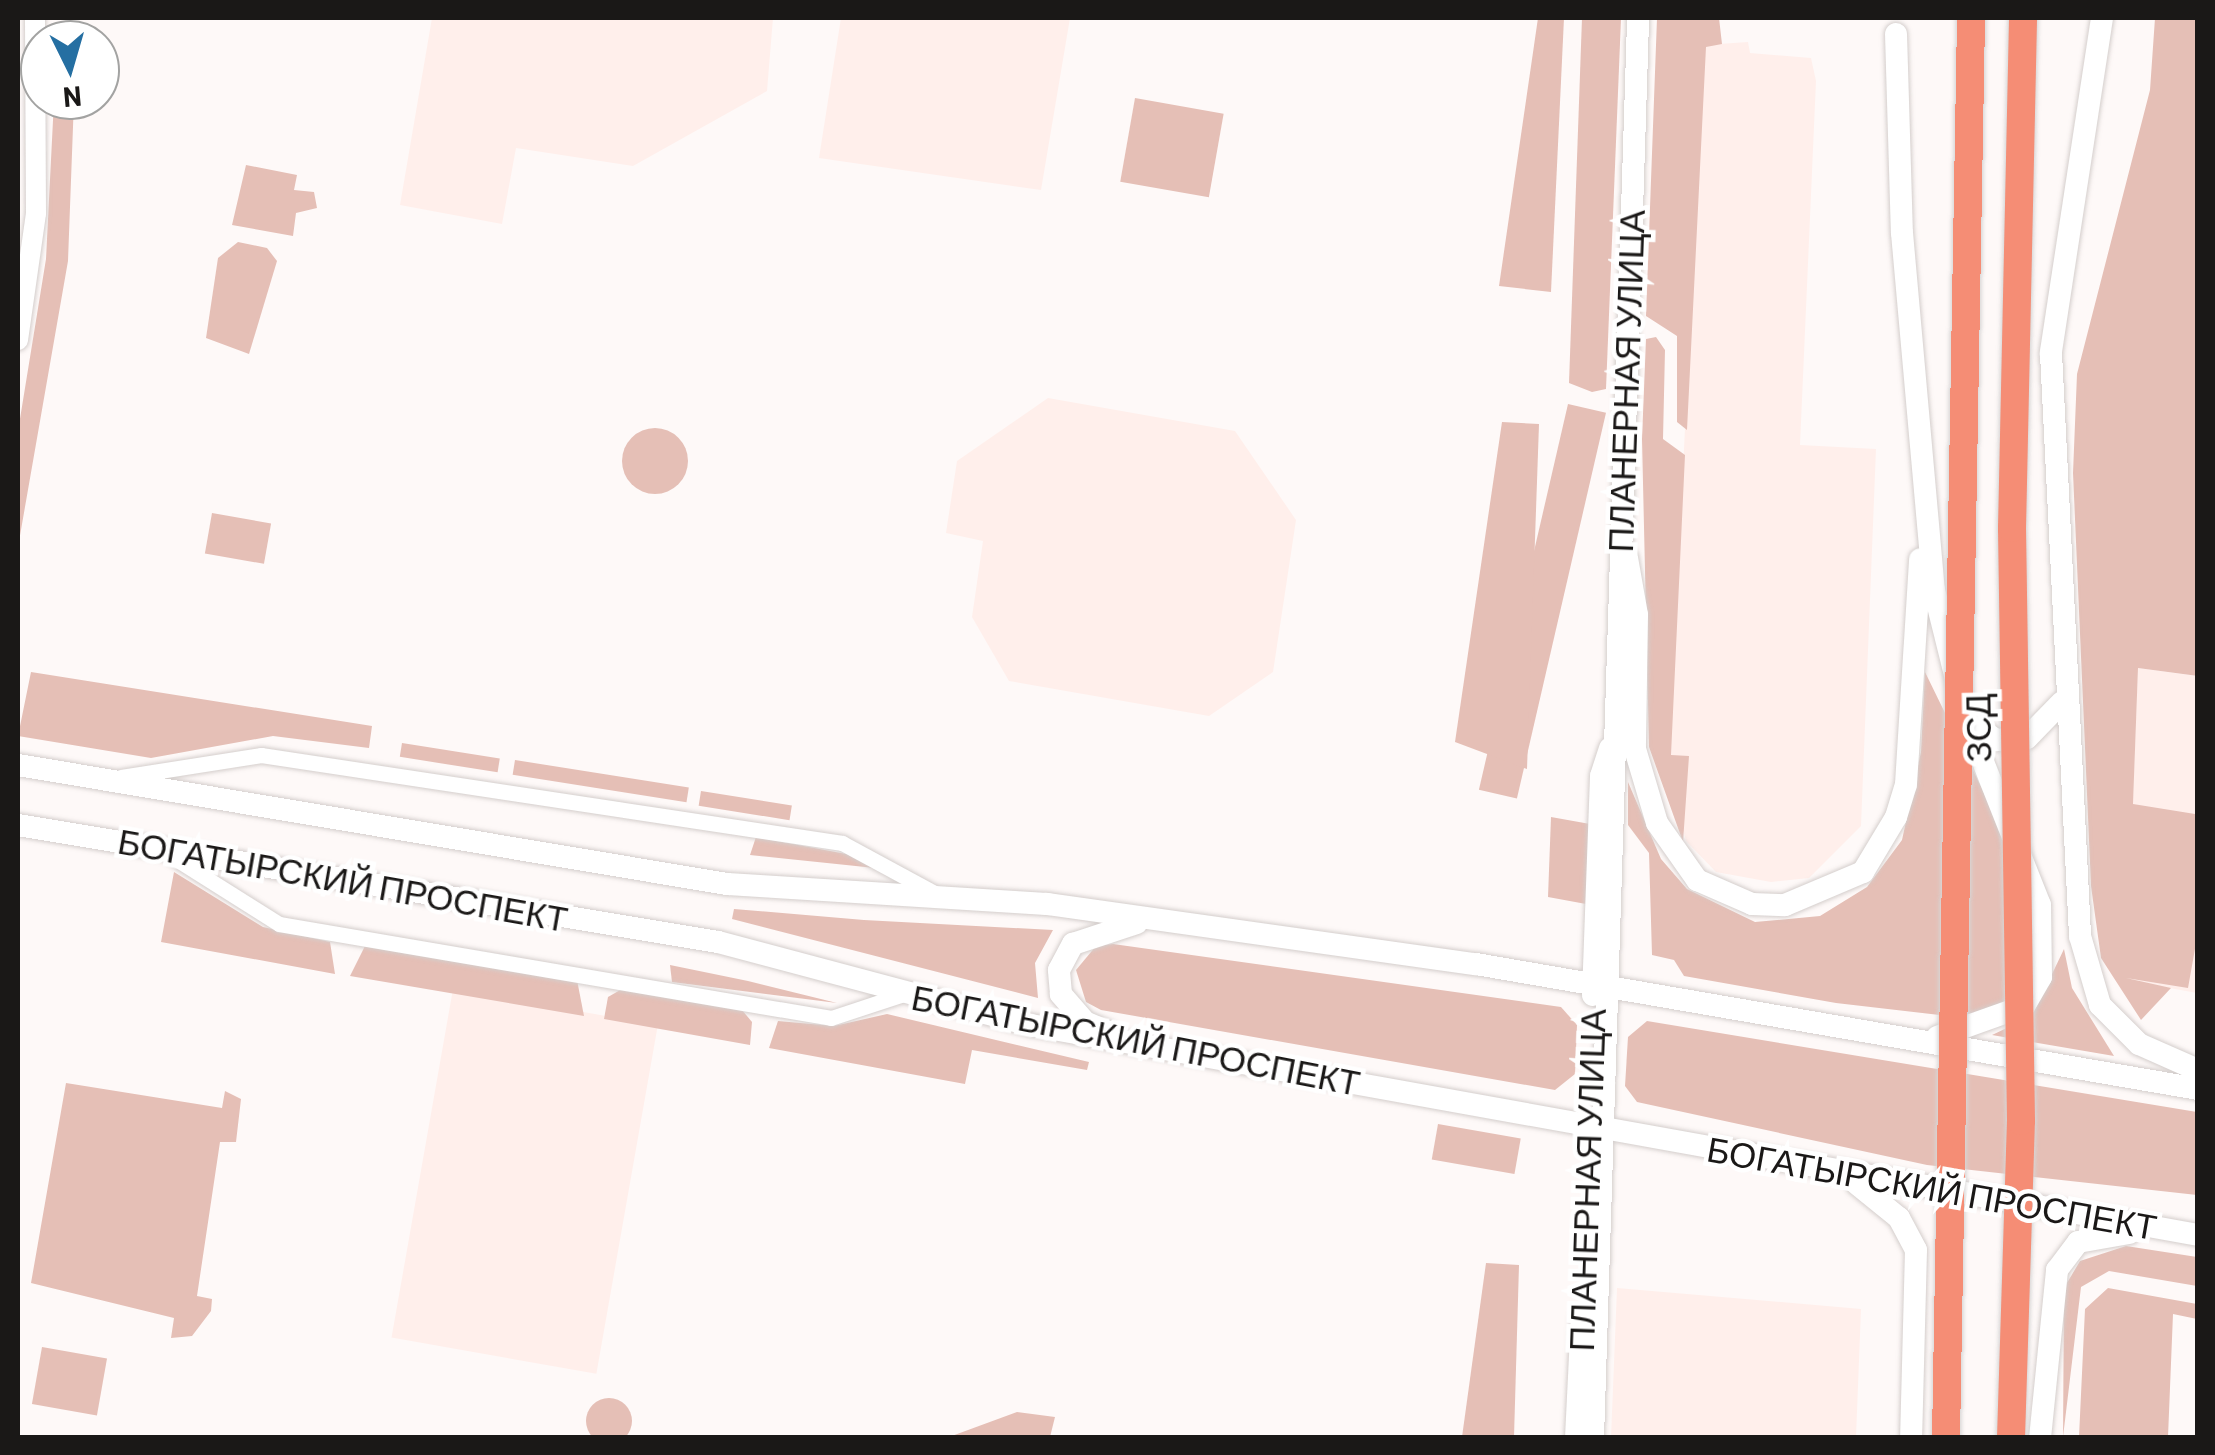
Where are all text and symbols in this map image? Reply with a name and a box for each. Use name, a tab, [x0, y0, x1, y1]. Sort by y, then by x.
north arrow	[20, 20, 120, 120]
text: N	[62, 80, 83, 116]
street label: ПЛАНЕРНАЯ УЛИЦА	[1598, 209, 1652, 553]
street label: ЗСД	[1955, 693, 1999, 763]
street label: БОГАТЫРСКИЙ ПРОСПЕКТ	[115, 819, 571, 939]
street label: БОГАТЫРСКИЙ ПРОСПЕКТ	[908, 975, 1364, 1103]
street label: ПЛАНЕРНАЯ УЛИЦА	[1559, 1008, 1613, 1352]
street label: БОГАТЫРСКИЙ ПРОСПЕКТ	[1704, 1127, 2160, 1247]

